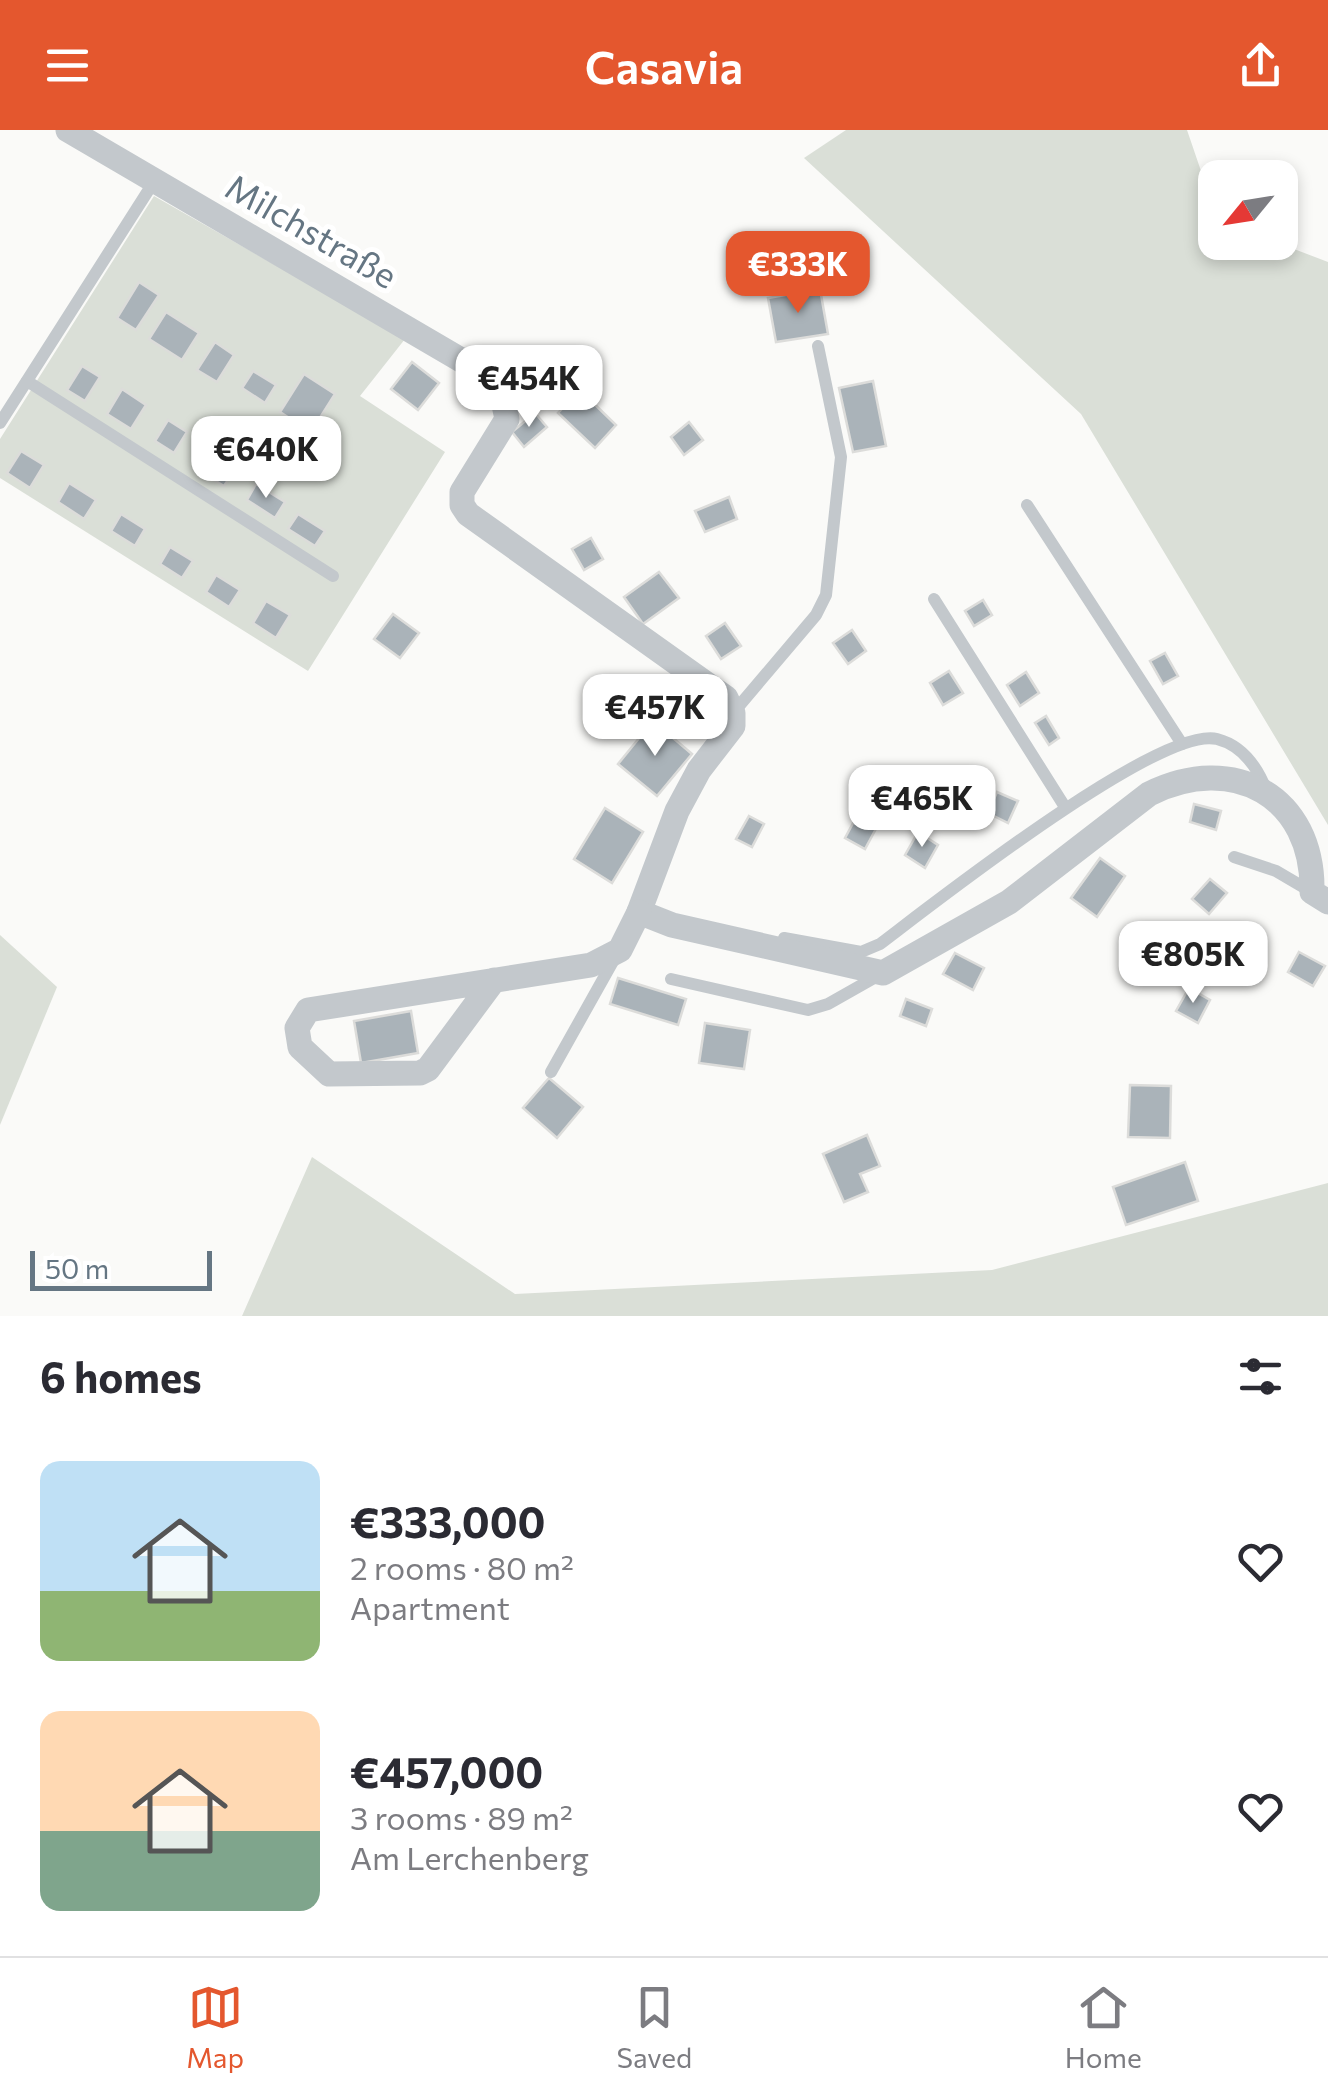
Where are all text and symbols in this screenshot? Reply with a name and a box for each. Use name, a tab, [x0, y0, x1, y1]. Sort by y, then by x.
icon: menu	[40, 38, 95, 93]
text: Casavia	[585, 38, 743, 93]
icon: share	[1233, 38, 1288, 93]
north arrow	[1198, 160, 1298, 260]
map controls	[1198, 160, 1298, 260]
street label: Milchstraße	[219, 164, 406, 296]
pin: €333K	[728, 231, 868, 316]
text: €333K	[748, 243, 848, 283]
pin: €454K	[459, 345, 599, 430]
text: €454K	[478, 357, 580, 397]
pin: €640K	[196, 416, 336, 501]
text: €640K	[213, 428, 319, 468]
pin: €457K	[585, 674, 725, 759]
text: €457K	[605, 686, 705, 726]
pin: €465K	[852, 765, 992, 850]
text: €465K	[871, 777, 973, 817]
pin: €805K	[1123, 921, 1263, 1006]
text: €805K	[1141, 933, 1245, 973]
scale bar	[30, 1246, 212, 1290]
text: 50 m	[45, 1251, 109, 1285]
icon: filters	[1233, 1349, 1288, 1404]
text: 6 homes	[40, 1350, 202, 1402]
text: €333,000	[350, 1495, 546, 1547]
icon: home	[120, 1501, 240, 1621]
icon: heart	[1233, 1534, 1288, 1589]
text: 2 rooms · 80 m²	[350, 1547, 574, 1587]
text: Apartment	[350, 1587, 510, 1627]
text: €457,000	[350, 1745, 543, 1797]
icon: home	[120, 1751, 240, 1871]
icon: heart	[1233, 1784, 1288, 1839]
text: 3 rooms · 89 m²	[350, 1797, 573, 1837]
text: Am Lerchenberg	[350, 1837, 589, 1877]
tab: Map	[186, 1980, 244, 2074]
tab: Saved	[617, 1980, 692, 2074]
tab: Home	[1065, 1980, 1142, 2074]

